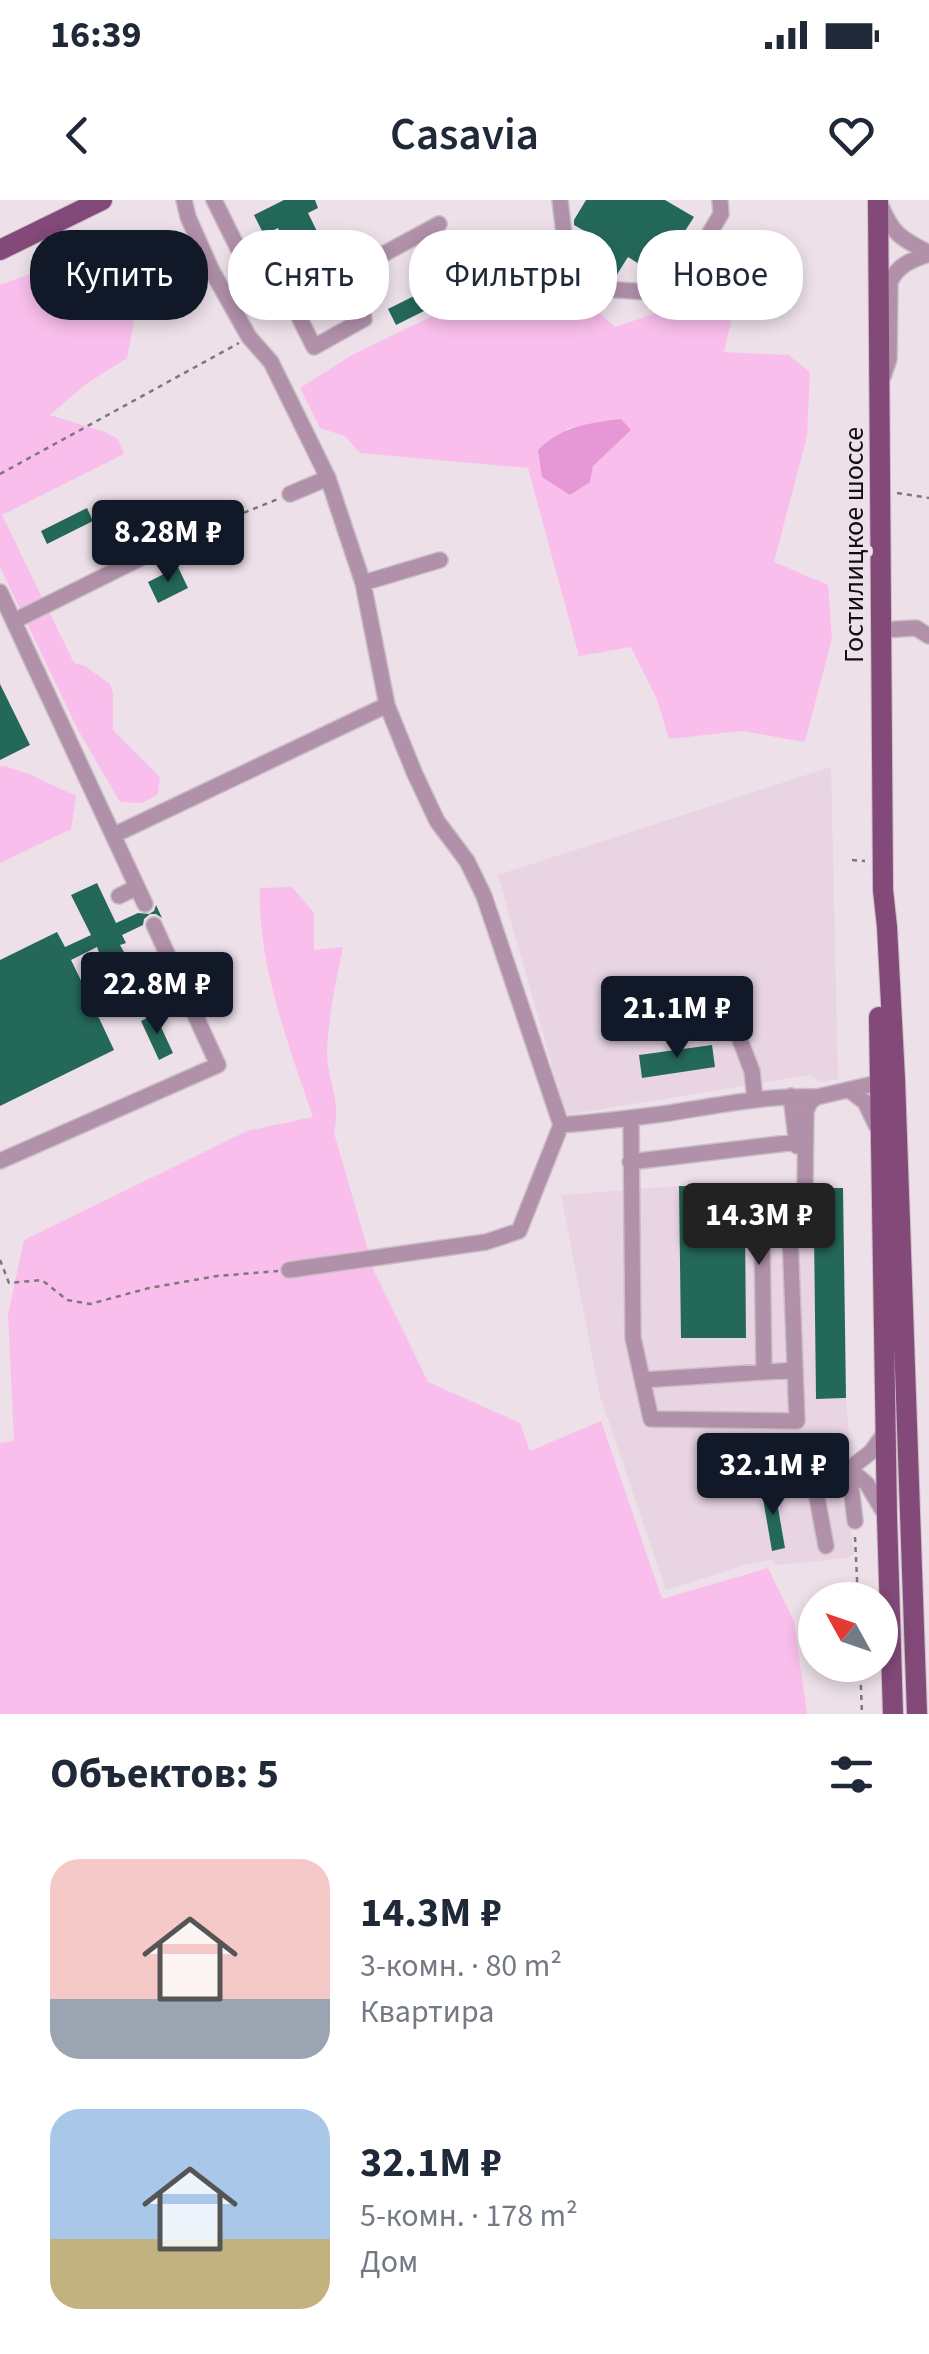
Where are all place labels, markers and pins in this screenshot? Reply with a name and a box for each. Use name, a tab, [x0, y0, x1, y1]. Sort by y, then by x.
pin: 8.28M ₽	[76, 500, 260, 585]
pin: 22.8M ₽	[65, 952, 249, 1037]
pin: 21.1M ₽	[585, 976, 769, 1061]
pin: 14.3M ₽	[667, 1183, 851, 1268]
pin: 32.1M ₽	[681, 1433, 865, 1518]

